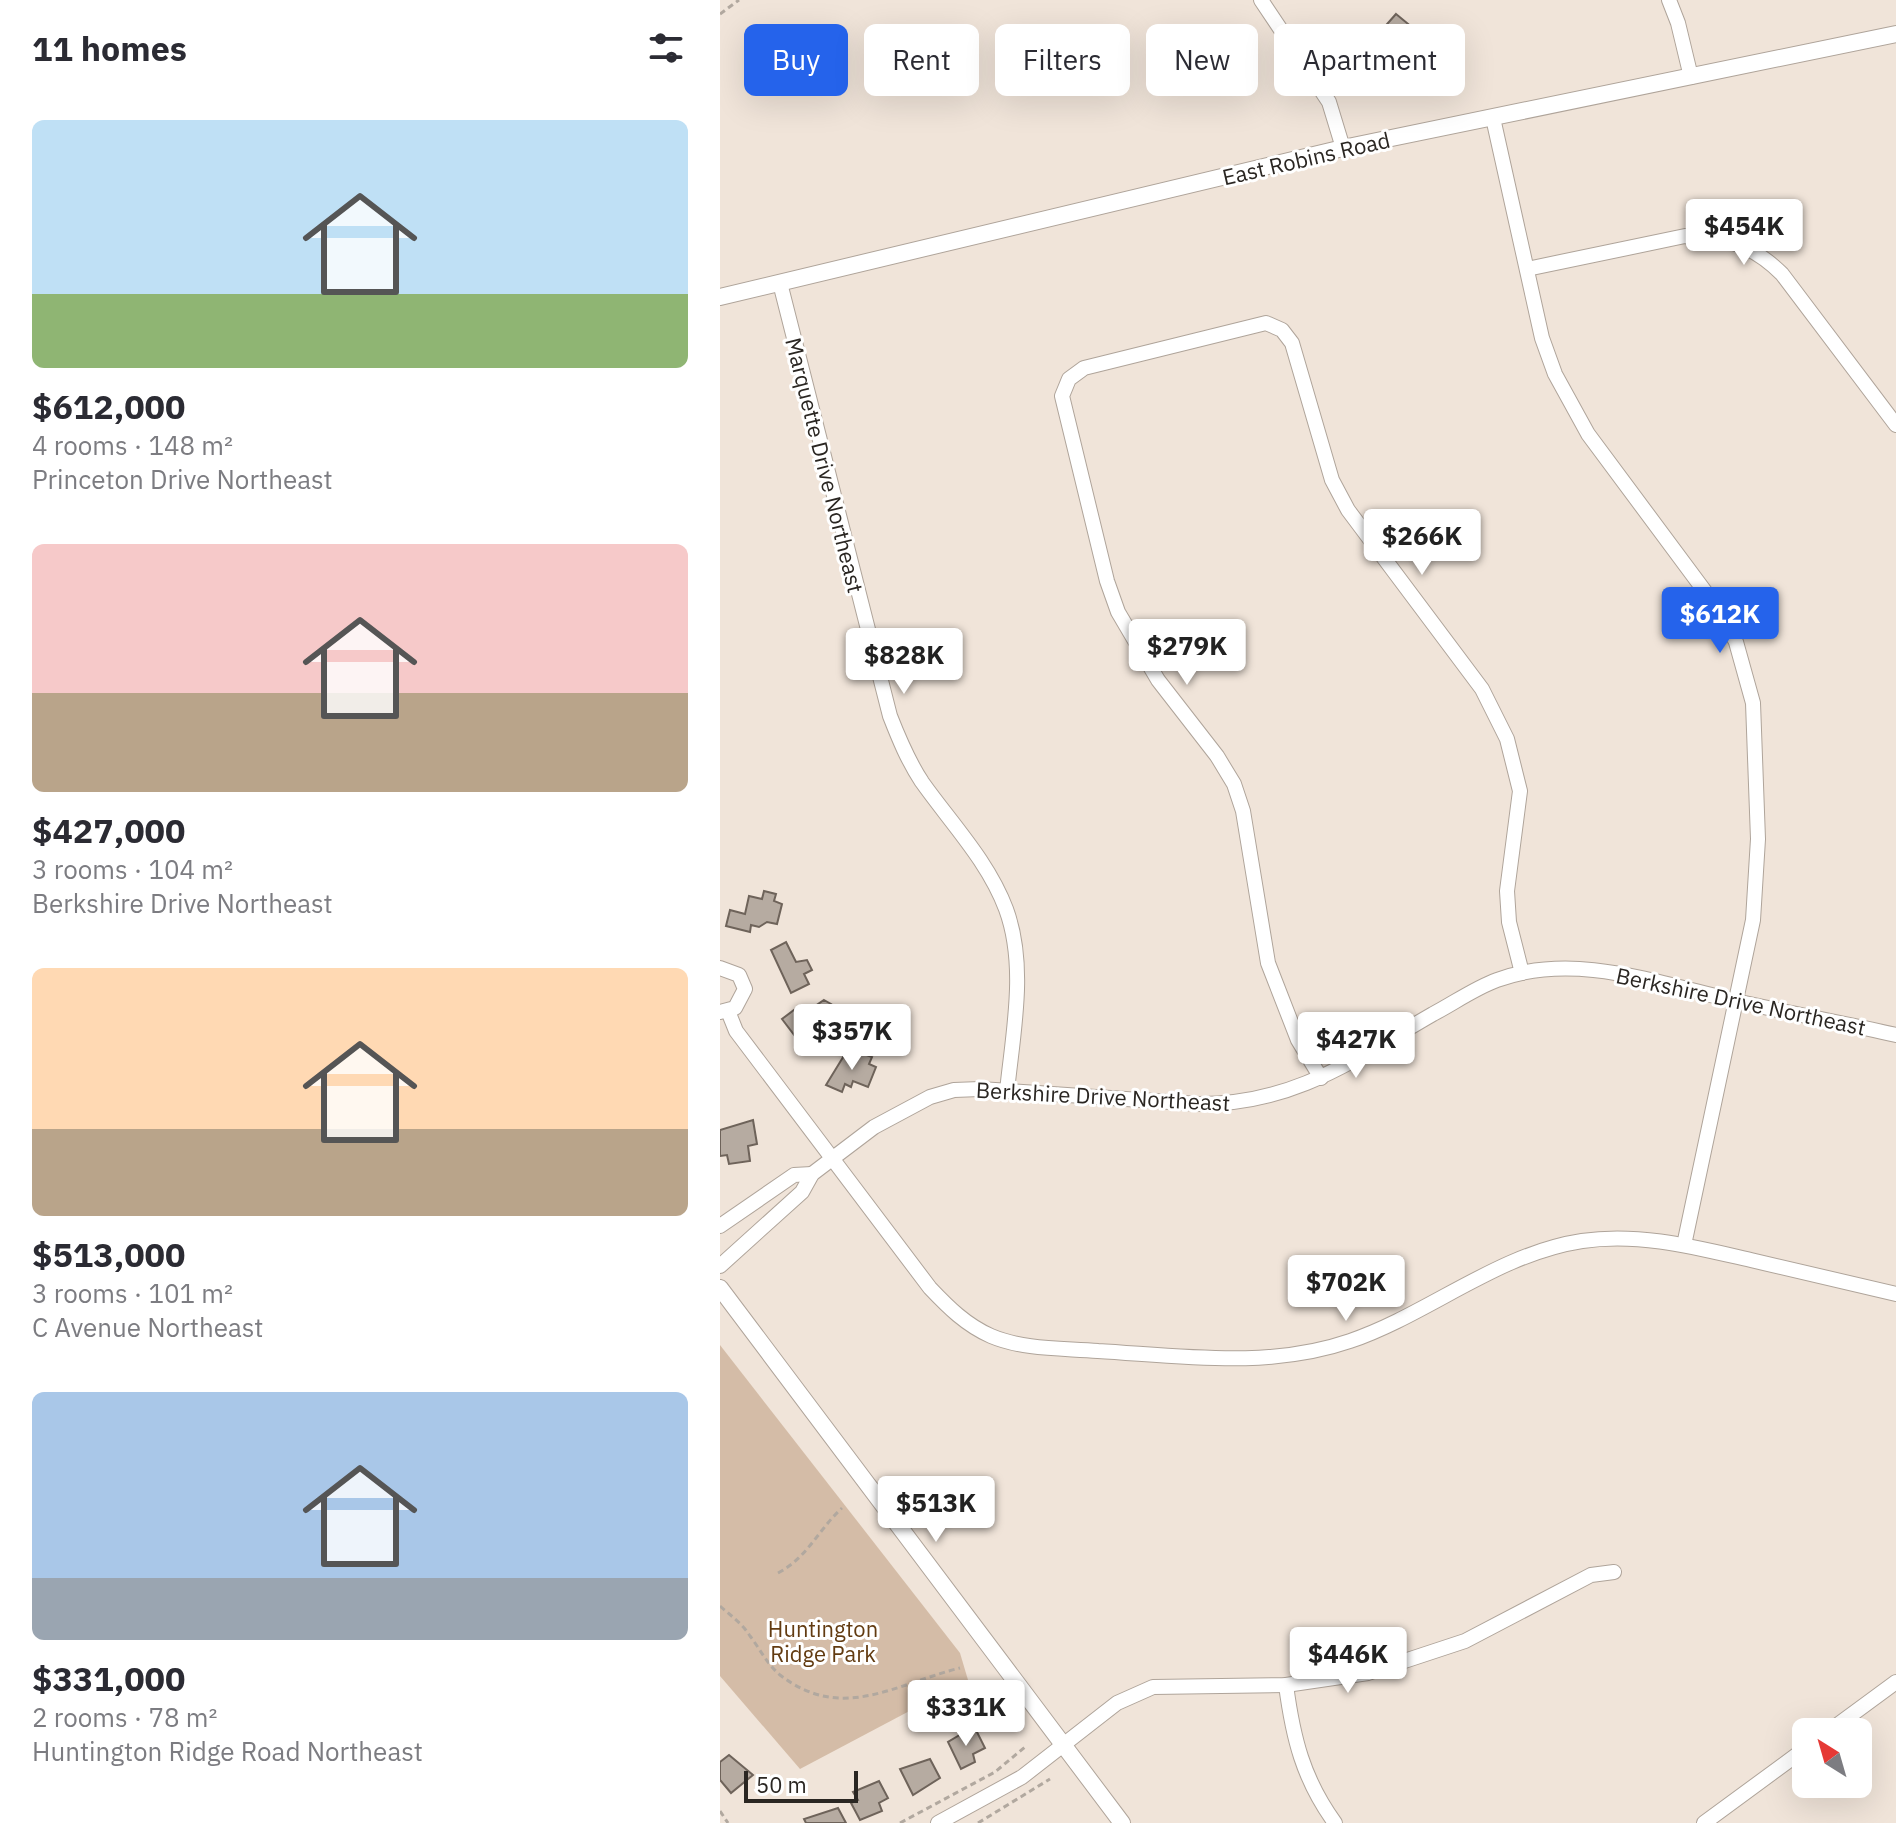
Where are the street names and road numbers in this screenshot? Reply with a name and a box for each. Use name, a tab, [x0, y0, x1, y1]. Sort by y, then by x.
street label: East Robins Road	[1219, 125, 1393, 191]
street label: Marquette Drive Northeast	[779, 334, 871, 596]
street label: Berkshire Drive Northeast	[1614, 960, 1868, 1042]
street label: Berkshire Drive Northeast	[975, 1075, 1231, 1117]

